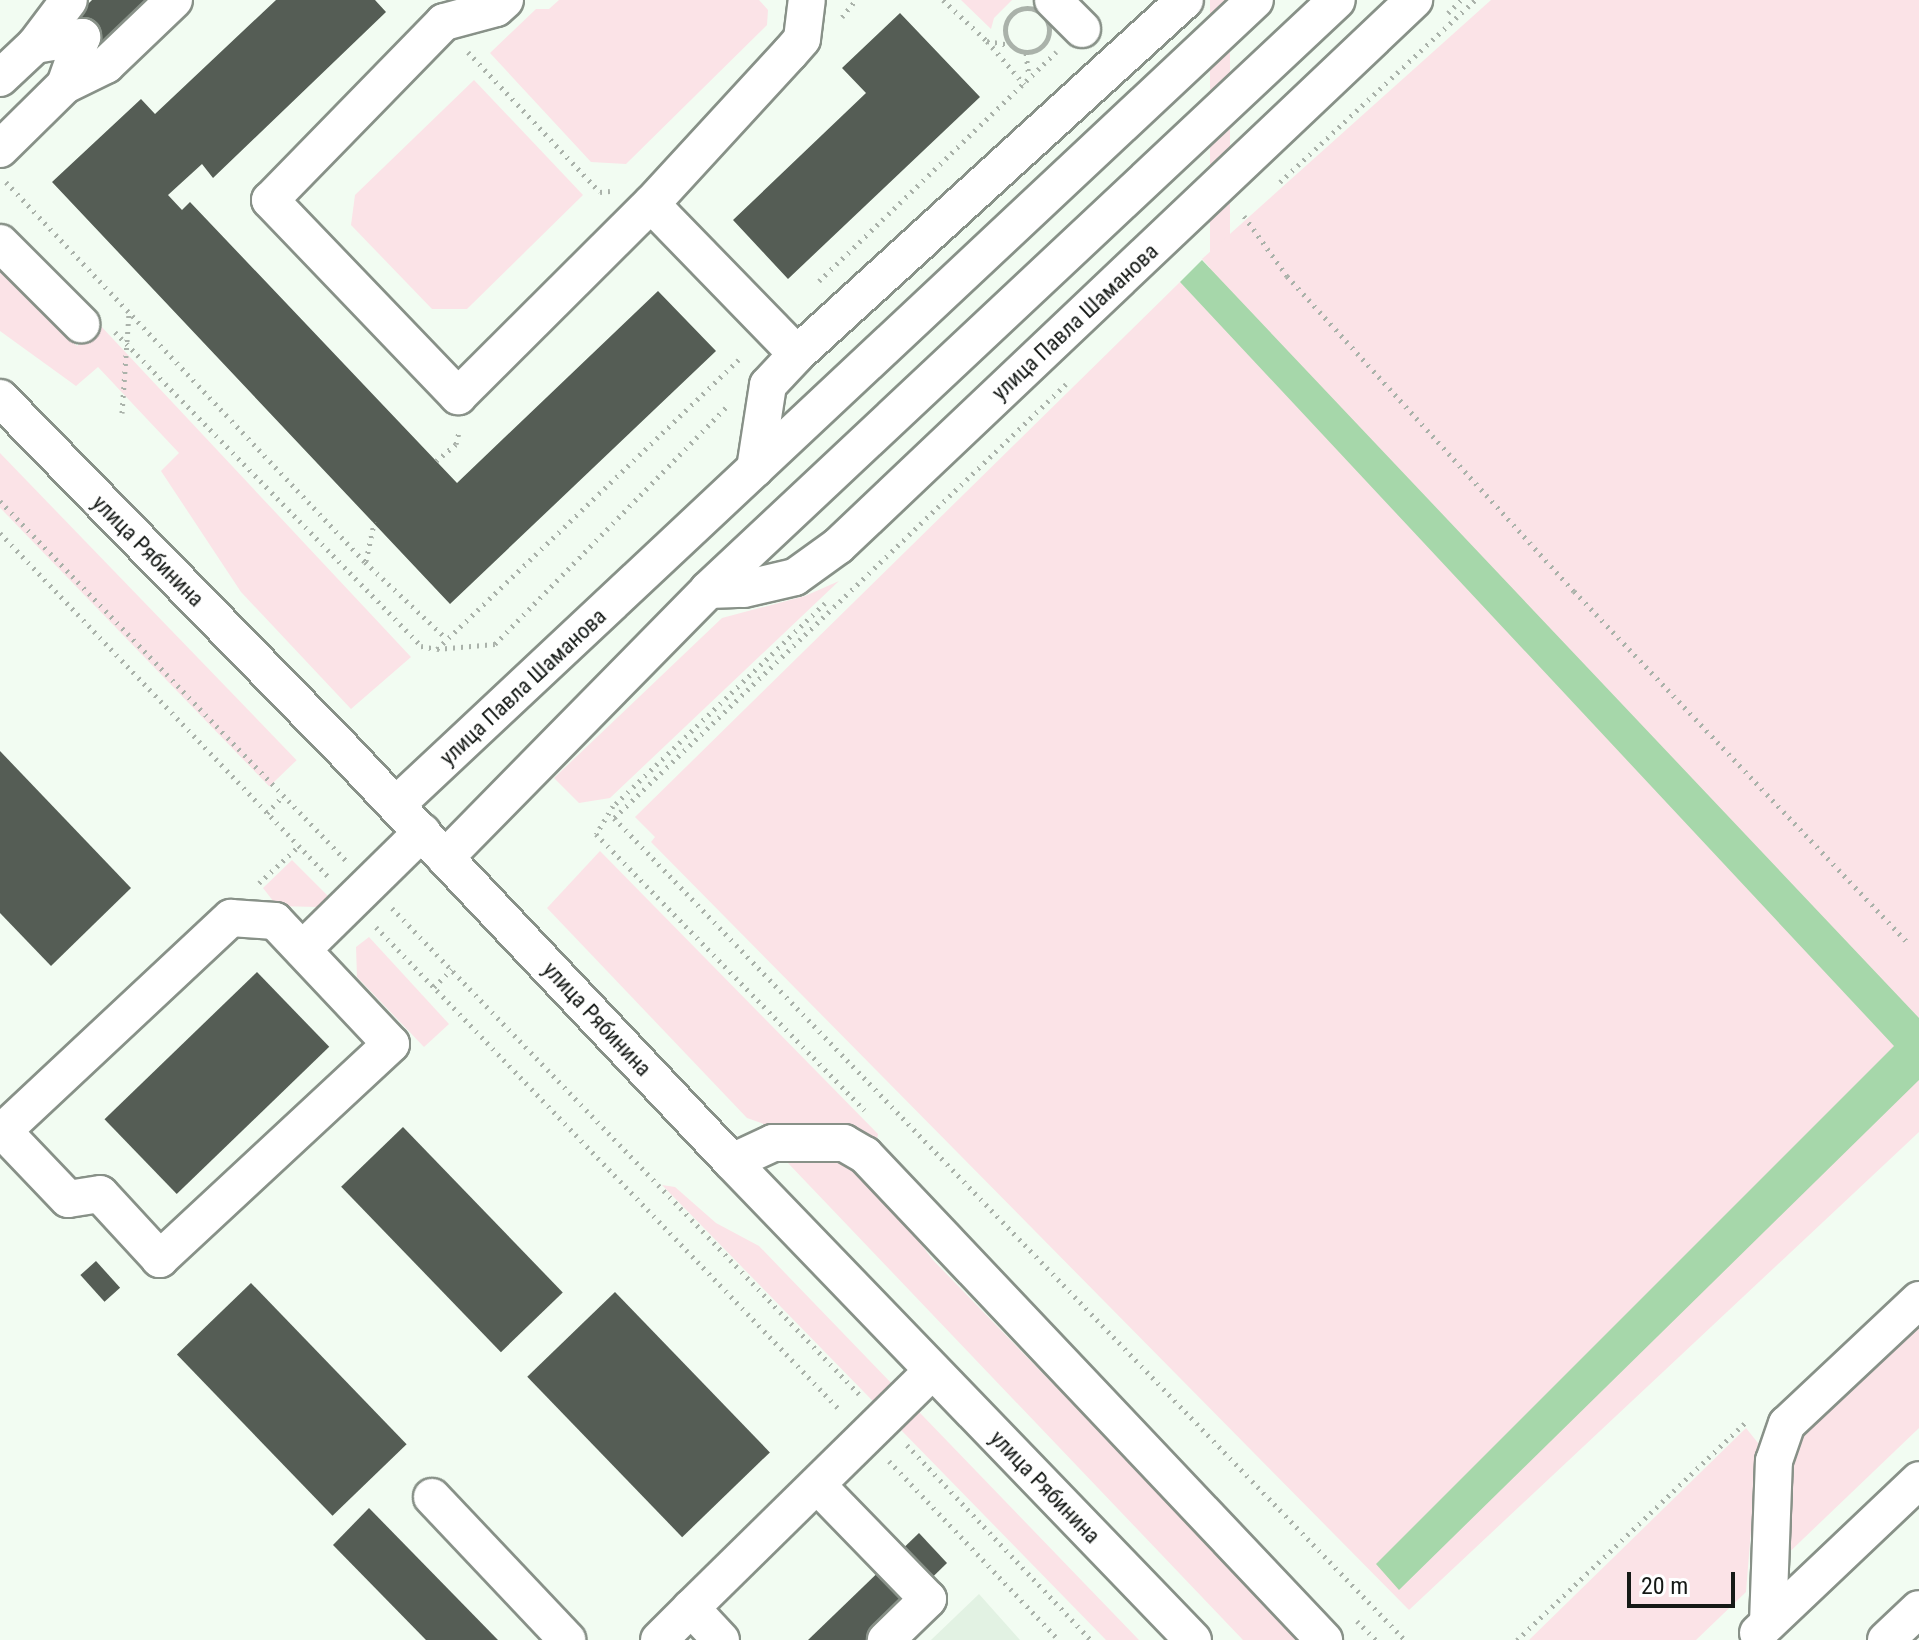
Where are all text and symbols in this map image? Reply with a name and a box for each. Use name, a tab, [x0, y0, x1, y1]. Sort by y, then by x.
street label: улица Павла Шаманова	[986, 238, 1164, 406]
street label: улица Рябинина	[87, 490, 209, 612]
street label: улица Павла Шаманова	[434, 603, 612, 771]
street label: улица Рябинина	[537, 956, 657, 1082]
street label: улица Рябинина	[984, 1425, 1106, 1549]
scale bar	[1631, 1556, 1739, 1606]
text: 20 m	[1641, 1572, 1688, 1600]

